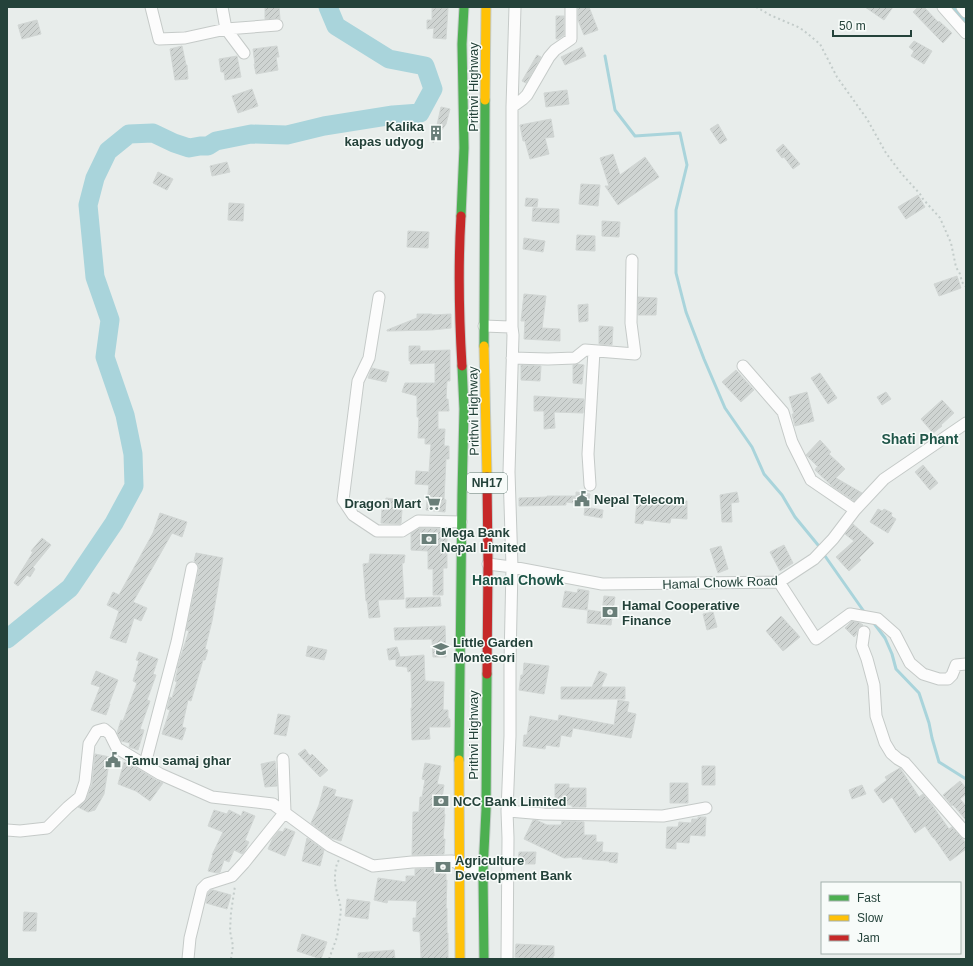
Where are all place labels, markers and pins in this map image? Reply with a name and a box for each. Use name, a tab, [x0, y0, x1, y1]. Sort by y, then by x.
place label: Kalika kapas udyog	[345, 119, 425, 149]
building icon: Kalika kapas udyog	[427, 124, 445, 142]
public building icon: Nepal Telecom	[573, 490, 591, 508]
place label: Nepal Telecom	[594, 492, 685, 507]
supermarket icon: Dragon Mart	[424, 494, 442, 512]
place label: Dragon Mart	[344, 496, 422, 511]
place label: Mega Bank Nepal Limited	[441, 525, 526, 555]
bank icon: Mega Bank Nepal Limited	[420, 530, 438, 548]
place label: Hamal Cooperative Finance	[622, 598, 740, 628]
bank icon: Hamal Cooperative Finance	[601, 603, 619, 621]
place label: Little Garden Montesori	[453, 635, 533, 665]
school or university icon: Little Garden Montesori	[432, 640, 450, 658]
public building icon: Tamu samaj ghar	[104, 751, 122, 769]
place label: Tamu samaj ghar	[125, 753, 231, 768]
bank icon: NCC Bank Limited	[432, 792, 450, 810]
place label: NCC Bank Limited	[453, 794, 566, 809]
place label: Agriculture Development Bank	[455, 853, 573, 883]
bank icon: Agriculture Development Bank	[434, 858, 452, 876]

